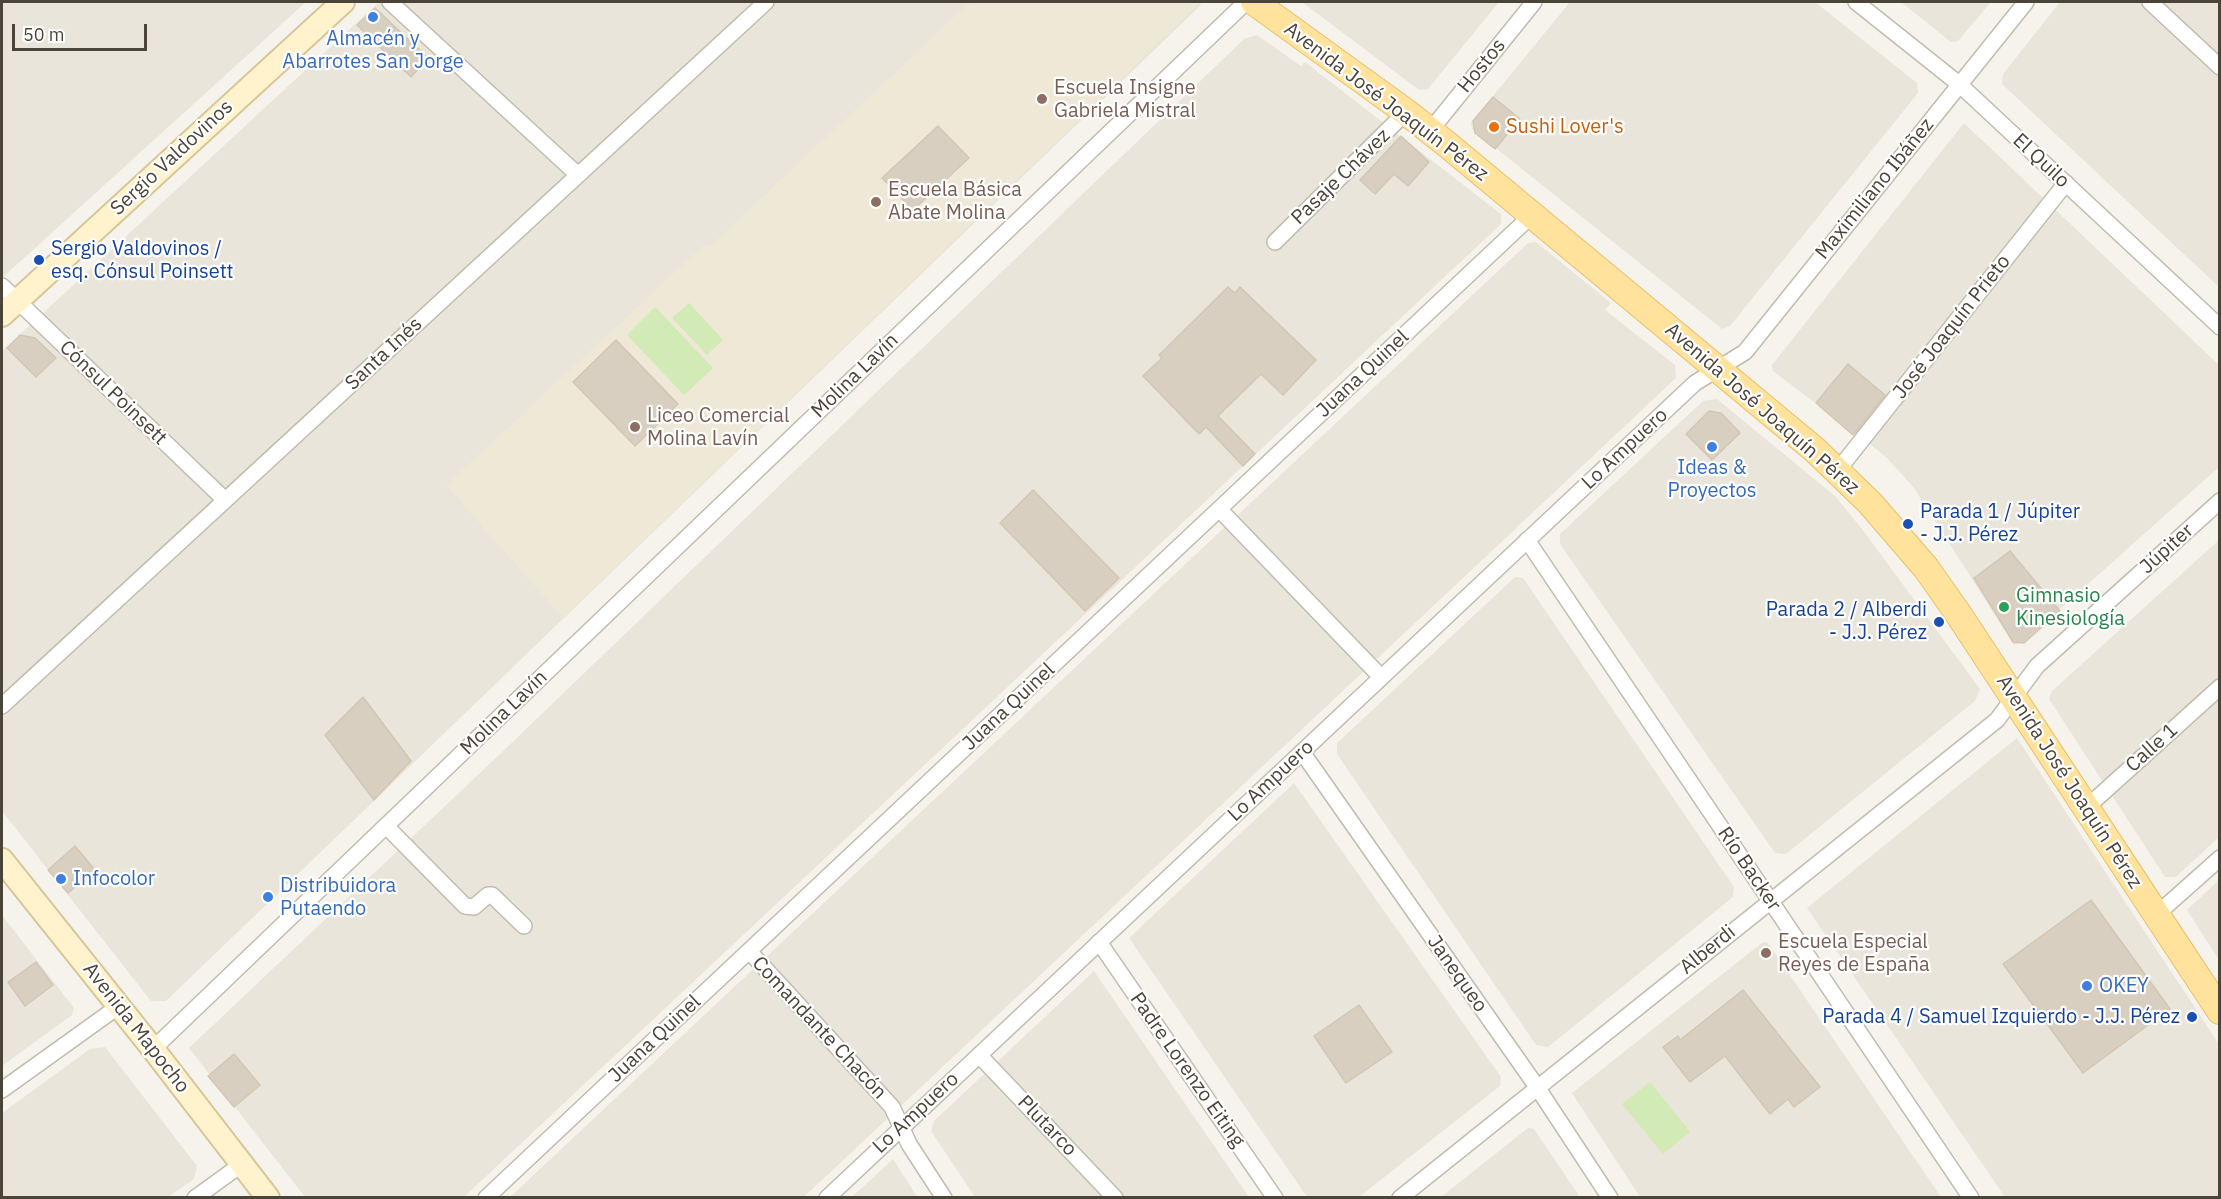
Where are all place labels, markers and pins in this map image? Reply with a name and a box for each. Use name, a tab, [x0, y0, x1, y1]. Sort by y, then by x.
marker: Almacén y Abarrotes San Jorge	[366, 10, 380, 24]
place label: Almacén y Abarrotes San Jorge	[282, 27, 464, 74]
place label: Escuela Insigne Gabriela Mistral	[1054, 76, 1196, 123]
marker: Escuela Insigne Gabriela Mistral	[1035, 92, 1049, 106]
place label: Sushi Lover's	[1506, 115, 1624, 139]
marker: Sushi Lover's	[1487, 120, 1501, 134]
place label: Escuela Básica Abate Molina	[888, 178, 1022, 225]
marker: Escuela Básica Abate Molina	[869, 195, 883, 209]
place label: Sergio Valdovinos / esq. Cónsul Poinsett	[51, 237, 234, 284]
marker: Sergio Valdovinos / esq. Cónsul Poinsett	[32, 253, 46, 267]
place label: Liceo Comercial Molina Lavín	[647, 404, 789, 451]
marker: Liceo Comercial Molina Lavín	[628, 420, 642, 434]
marker: Ideas & Proyectos	[1705, 440, 1719, 454]
place label: Ideas & Proyectos	[1667, 456, 1757, 503]
place label: Parada 1 / Júpiter - J.J. Pérez	[1920, 500, 2080, 547]
marker: Parada 1 / Júpiter - J.J. Pérez	[1901, 517, 1915, 531]
place label: Gimnasio Kinesiología	[2016, 584, 2125, 631]
place label: Parada 2 / Alberdi - J.J. Pérez	[1766, 598, 1927, 645]
marker: Gimnasio Kinesiología	[1997, 600, 2011, 614]
marker: Parada 2 / Alberdi - J.J. Pérez	[1932, 615, 1946, 629]
place label: Infocolor	[73, 867, 155, 891]
marker: Infocolor	[54, 872, 68, 886]
place label: Distribuidora Putaendo	[280, 874, 396, 921]
marker: Distribuidora Putaendo	[261, 890, 275, 904]
place label: Escuela Especial Reyes de España	[1778, 930, 1930, 977]
marker: Escuela Especial Reyes de España	[1759, 946, 1773, 960]
place label: OKEY	[2099, 974, 2149, 998]
marker: OKEY	[2080, 979, 2094, 993]
place label: Parada 4 / Samuel Izquierdo - J.J. Pérez	[1822, 1005, 2180, 1029]
marker: Parada 4 / Samuel Izquierdo - J.J. Pérez	[2185, 1010, 2199, 1024]

